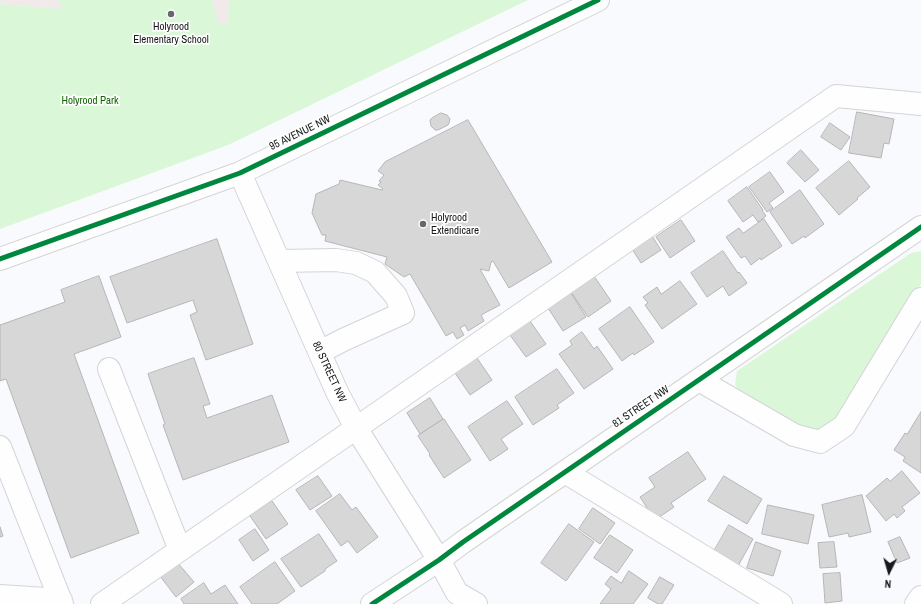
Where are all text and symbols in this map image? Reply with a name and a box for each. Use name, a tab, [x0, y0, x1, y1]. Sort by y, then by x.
marker: Holyrood Elementary School	[166, 9, 176, 19]
place label: Holyrood Elementary School	[133, 20, 209, 46]
park label: Holyrood Park	[61, 94, 119, 108]
street label: 95 AVENUE NW	[267, 112, 333, 154]
place label: Holyrood Extendicare	[431, 211, 479, 237]
marker: Holyrood Extendicare	[418, 219, 428, 229]
street label: 80 STREET NW	[309, 339, 349, 405]
street label: 81 STREET NW	[610, 383, 672, 431]
north arrow	[869, 552, 909, 592]
text: N	[884, 577, 892, 591]

